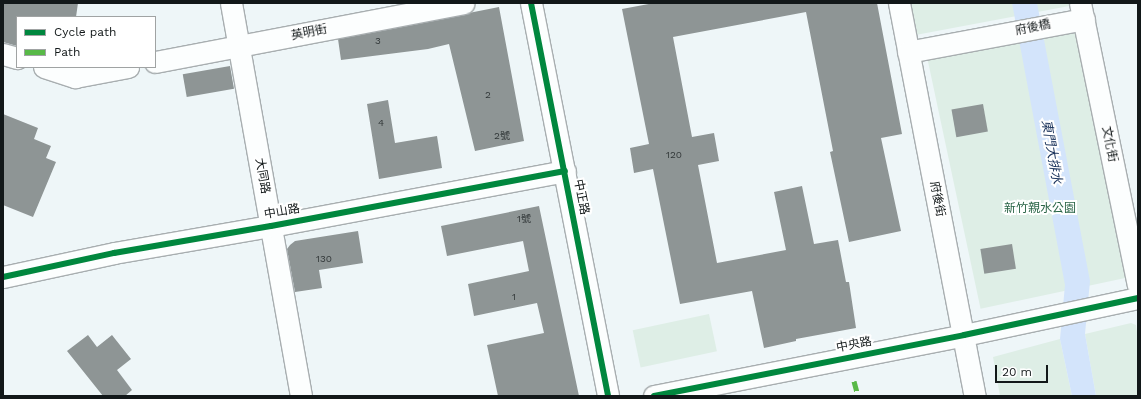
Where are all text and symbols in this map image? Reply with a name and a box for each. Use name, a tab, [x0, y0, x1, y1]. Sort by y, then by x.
legend	[16, 16, 156, 68]
street label: 府後橋	[1014, 17, 1052, 39]
street label: 英明街	[290, 22, 328, 44]
text: Cycle path	[54, 25, 116, 39]
house number: 3	[375, 35, 381, 47]
text: Path	[54, 45, 80, 59]
house number: 2	[485, 89, 491, 101]
house number: 4	[378, 117, 384, 129]
water label: 東門大排水	[1038, 119, 1064, 185]
street label: 文化街	[1098, 125, 1120, 163]
house number: 2號	[494, 130, 510, 142]
house number: 120	[666, 149, 682, 161]
street label: 大同路	[252, 157, 272, 195]
street label: 中正路	[570, 178, 592, 216]
street label: 府後街	[926, 180, 948, 218]
street label: 中山路	[263, 202, 301, 222]
park label: 新竹親水公園	[1004, 202, 1076, 216]
house number: 1號	[517, 213, 531, 225]
house number: 130	[316, 253, 332, 265]
house number: 1	[512, 291, 516, 303]
street label: 中央路	[835, 334, 873, 356]
scale bar	[997, 357, 1050, 383]
text: 20 m	[1002, 365, 1032, 379]

